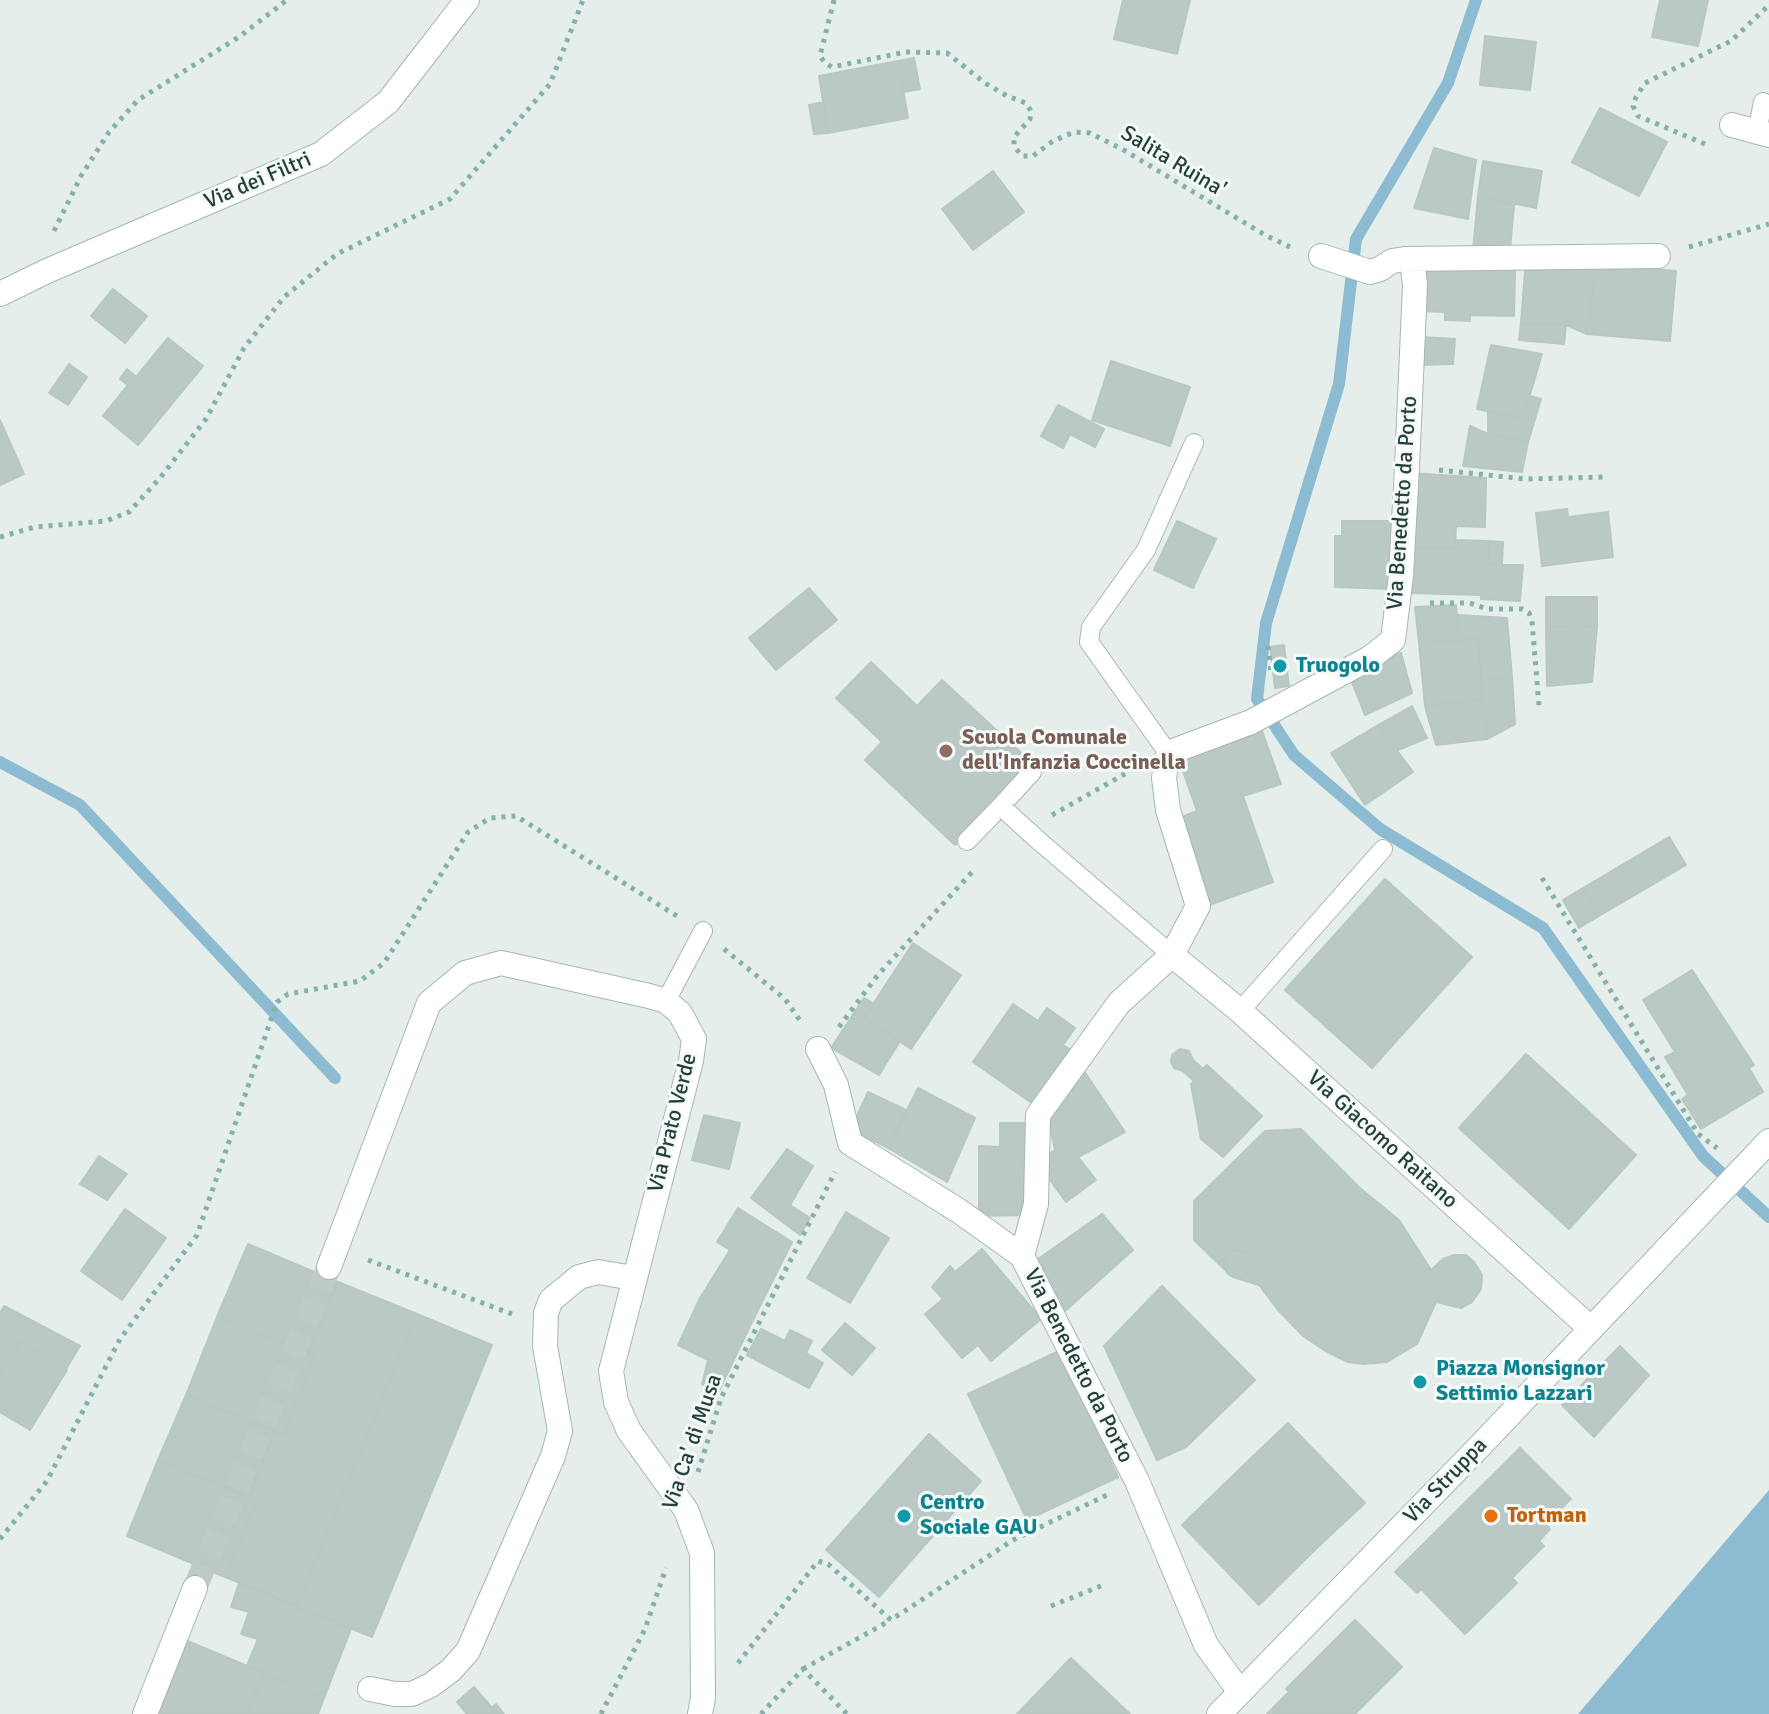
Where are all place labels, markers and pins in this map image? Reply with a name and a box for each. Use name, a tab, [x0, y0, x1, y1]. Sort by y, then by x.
place label: Truogolo	[1296, 653, 1380, 679]
marker: Truogolo	[1271, 657, 1289, 675]
place label: Scuola Comunale dell'Infanzia Coccinella	[962, 725, 1186, 776]
marker: Scuola Comunale dell'Infanzia Coccinella	[937, 742, 955, 760]
place label: Piazza Monsignor Settimio Lazzari	[1436, 1356, 1605, 1408]
marker: Piazza Monsignor Settimio Lazzari	[1411, 1373, 1429, 1391]
place label: Centro Sociale GAU	[920, 1490, 1038, 1542]
place label: Tortman	[1507, 1503, 1587, 1529]
marker: Centro Sociale GAU	[895, 1507, 913, 1525]
marker: Tortman	[1482, 1507, 1500, 1525]

